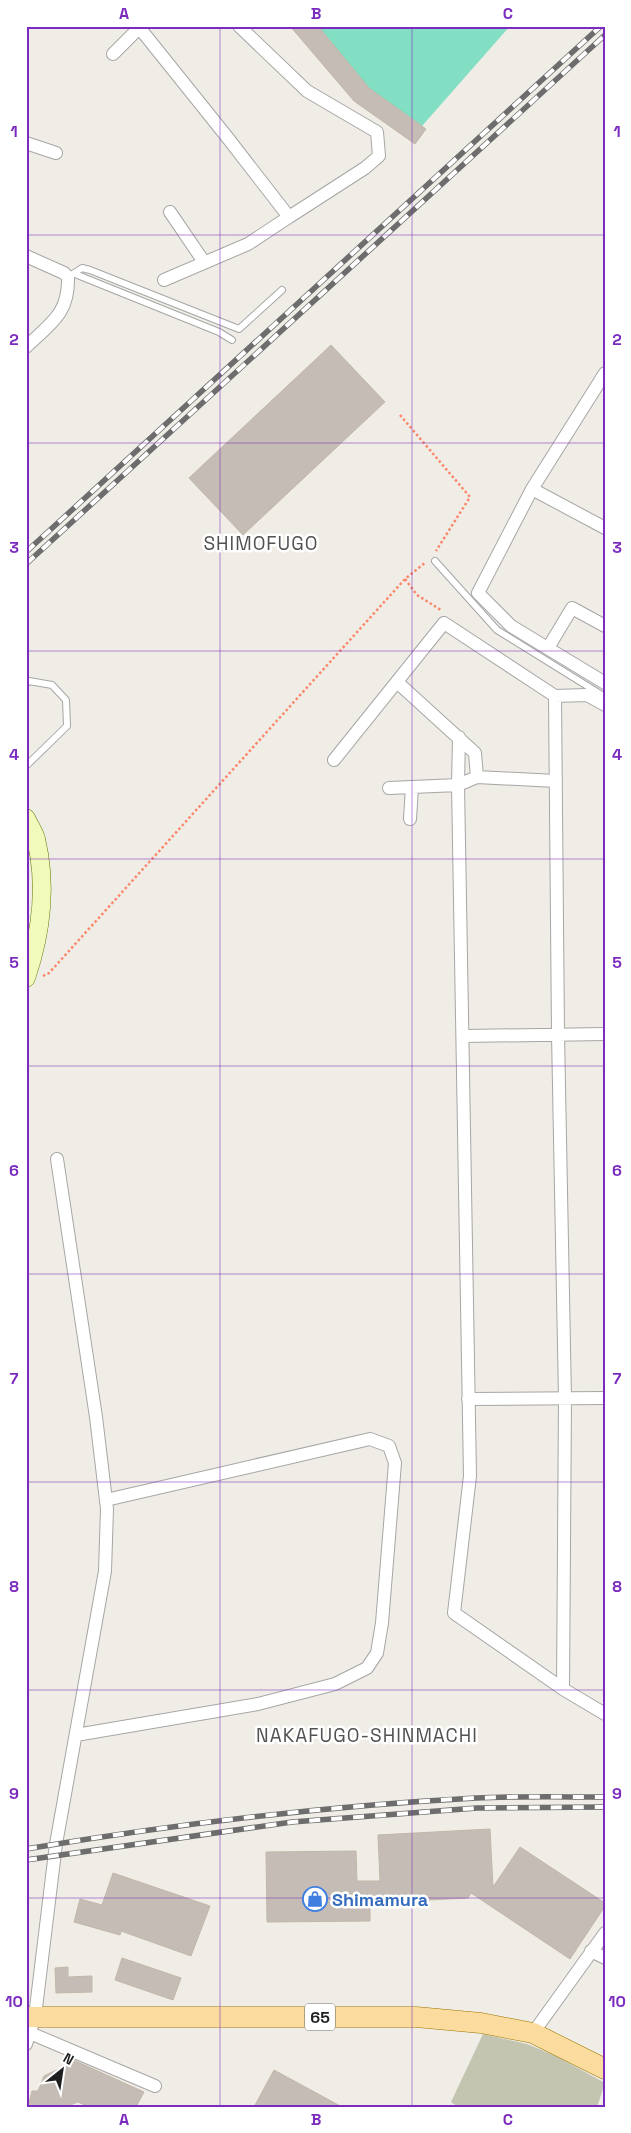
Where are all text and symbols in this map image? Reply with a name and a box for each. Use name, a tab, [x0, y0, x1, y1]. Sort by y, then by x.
text: A	[119, 3, 129, 24]
text: B	[311, 3, 321, 24]
text: C	[503, 3, 513, 24]
text: 1	[10, 121, 18, 142]
text: 1	[613, 121, 621, 142]
text: 2	[9, 329, 19, 350]
text: 2	[612, 329, 622, 350]
district label: SHIMOFUGO	[203, 531, 319, 556]
text: 3	[9, 537, 19, 558]
text: 3	[612, 537, 622, 558]
text: 4	[9, 744, 19, 765]
text: 4	[612, 744, 622, 765]
text: 5	[9, 952, 19, 973]
text: 5	[612, 952, 622, 973]
text: 6	[9, 1160, 19, 1181]
text: 6	[612, 1160, 622, 1181]
text: 7	[10, 1368, 19, 1389]
text: 7	[613, 1368, 622, 1389]
text: 8	[9, 1576, 19, 1597]
text: 8	[612, 1576, 622, 1597]
district label: NAKAFUGO-SHINMACHI	[256, 1723, 478, 1748]
text: 9	[9, 1783, 19, 1804]
text: 9	[612, 1783, 622, 1804]
shop icon: Shimamura	[302, 1886, 328, 1912]
place label: Shimamura	[332, 1888, 429, 1911]
text: 10	[5, 1991, 23, 2012]
text: 10	[608, 1991, 626, 2012]
road number: 65	[305, 2004, 335, 2030]
north arrow	[38, 2046, 88, 2096]
text: N	[60, 2049, 77, 2069]
text: A	[119, 2109, 129, 2130]
text: B	[311, 2109, 321, 2130]
text: C	[503, 2109, 513, 2130]

